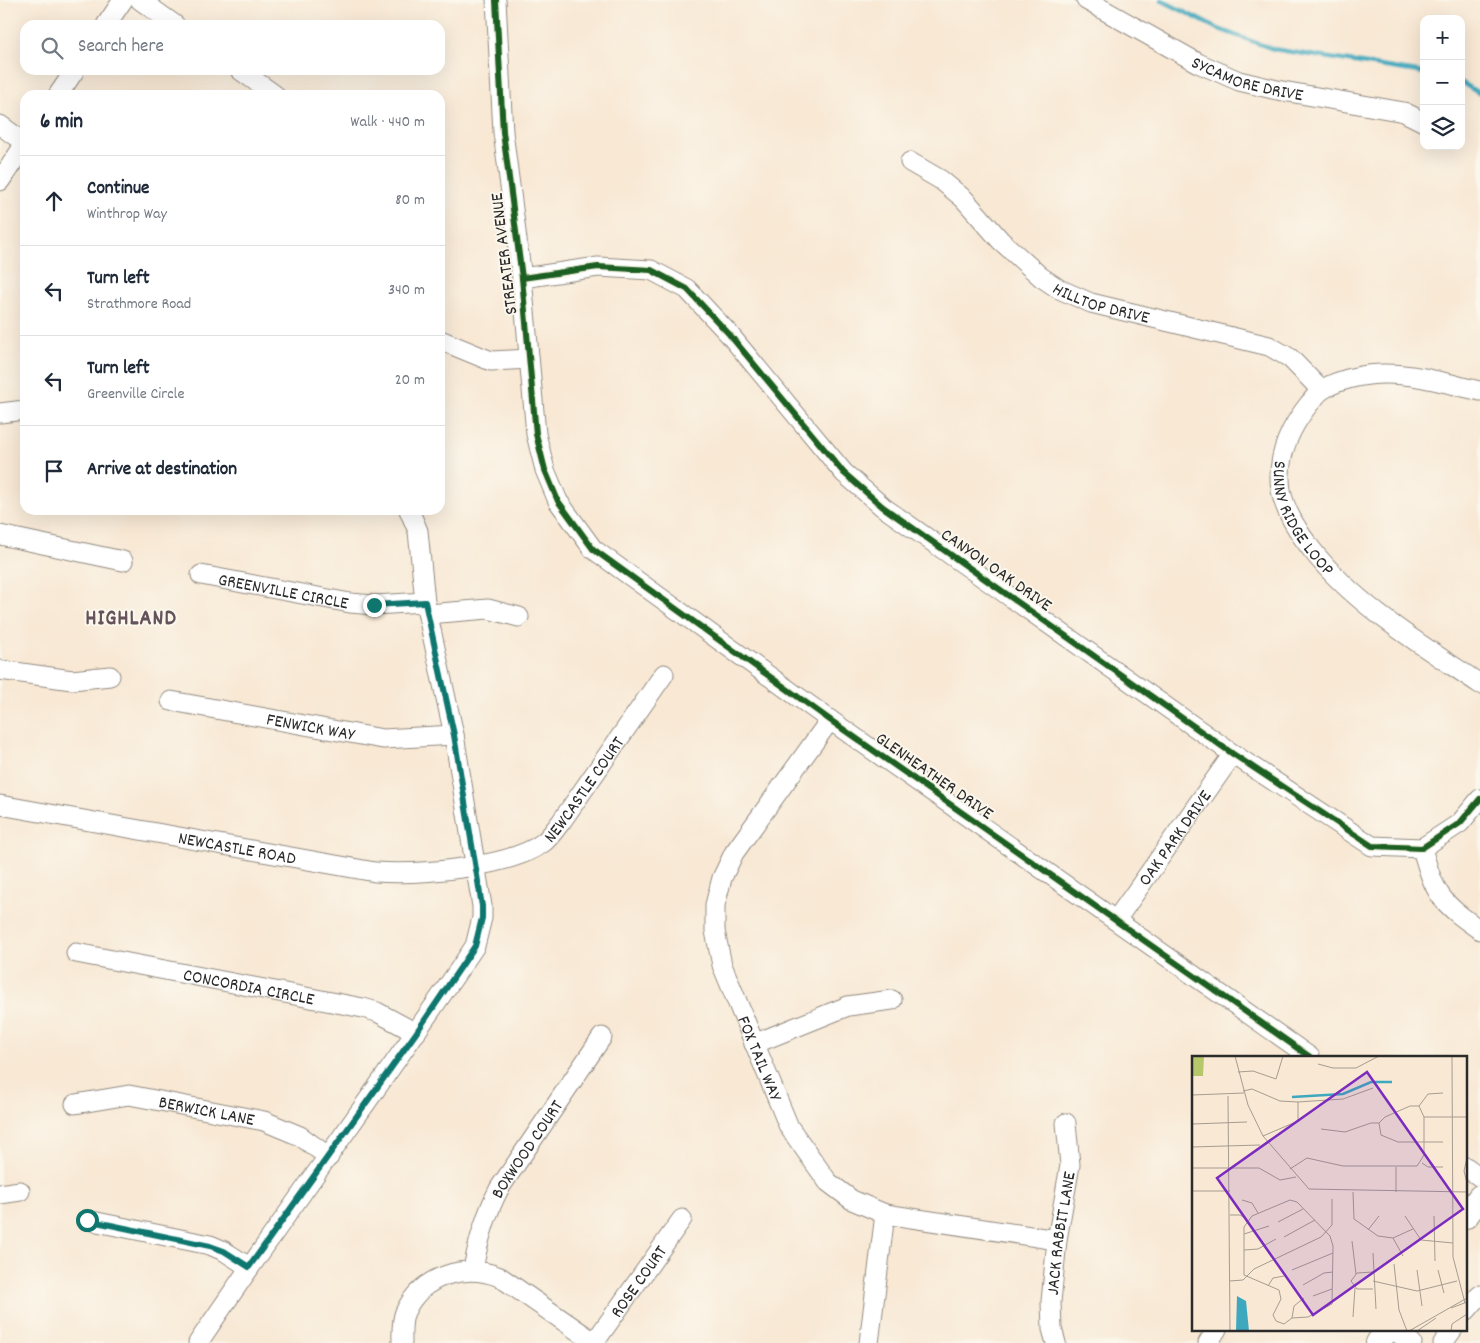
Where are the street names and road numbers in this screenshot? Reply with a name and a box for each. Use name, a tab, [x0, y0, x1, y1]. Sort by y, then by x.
street label: SYCAMORE DRIVE	[1186, 52, 1305, 109]
street label: STREATER AVENUE	[486, 191, 525, 316]
street label: HILLTOP DRIVE	[1046, 278, 1152, 332]
street label: SUNNY RIDGE LOOP	[1265, 459, 1338, 582]
street label: CANYON OAK DRIVE	[935, 523, 1056, 619]
street label: GREENVILLE CIRCLE	[216, 568, 350, 617]
street label: FENWICK WAY	[264, 708, 358, 749]
street label: GLENHEATHER DRIVE	[870, 727, 998, 827]
street label: NEWCASTLE COURT	[539, 732, 632, 849]
street label: OAK PARK DRIVE	[1134, 786, 1219, 892]
street label: NEWCASTLE ROAD	[176, 827, 298, 873]
street label: CONCORDIA CIRCLE	[181, 964, 316, 1013]
street label: FOX TAIL WAY	[729, 1013, 787, 1106]
street label: BERWICK LANE	[156, 1091, 256, 1134]
street label: BOXWOOD COURT	[486, 1096, 571, 1203]
street label: JACK RABBIT LANE	[1042, 1170, 1084, 1296]
street label: ROSE COURT	[606, 1241, 674, 1324]

